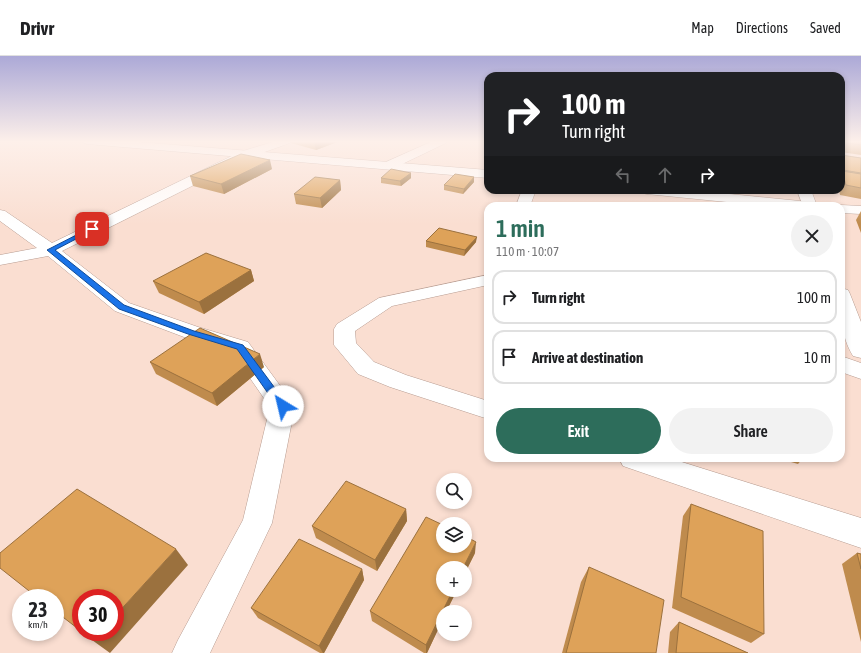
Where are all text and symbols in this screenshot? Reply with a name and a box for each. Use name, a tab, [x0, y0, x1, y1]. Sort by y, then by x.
text: Drivr	[20, 17, 54, 39]
text: Map	[691, 20, 714, 36]
text: Directions	[736, 20, 788, 36]
text: Saved	[810, 20, 841, 36]
icon: right	[496, 88, 548, 140]
text: 100 m	[562, 88, 625, 120]
text: Turn right	[562, 121, 625, 142]
icon: left	[612, 164, 634, 186]
icon: ahead	[654, 164, 676, 186]
icon: right	[696, 164, 718, 186]
pin	[75, 212, 109, 246]
text: 1 min	[496, 215, 545, 242]
button: close	[791, 215, 833, 257]
icon: arrive	[81, 218, 103, 240]
text: 110 m · 10:07	[496, 244, 559, 259]
icon: right	[498, 286, 520, 308]
text: Turn right	[532, 289, 585, 306]
text: 100 m	[797, 289, 831, 306]
icon: arrive	[498, 346, 520, 368]
text: Arrive at destination	[532, 349, 643, 366]
text: 10 m	[804, 349, 831, 366]
position arrow	[262, 385, 304, 427]
button: Exit	[496, 408, 661, 454]
button: Share	[669, 408, 833, 454]
map controls	[436, 473, 472, 641]
button: search	[436, 473, 472, 509]
button: layers	[436, 517, 472, 553]
button: +	[436, 561, 472, 597]
speed limit sign: 30	[72, 589, 124, 641]
text: 23	[29, 598, 47, 621]
button: −	[436, 605, 472, 641]
text: km/h	[28, 619, 48, 630]

